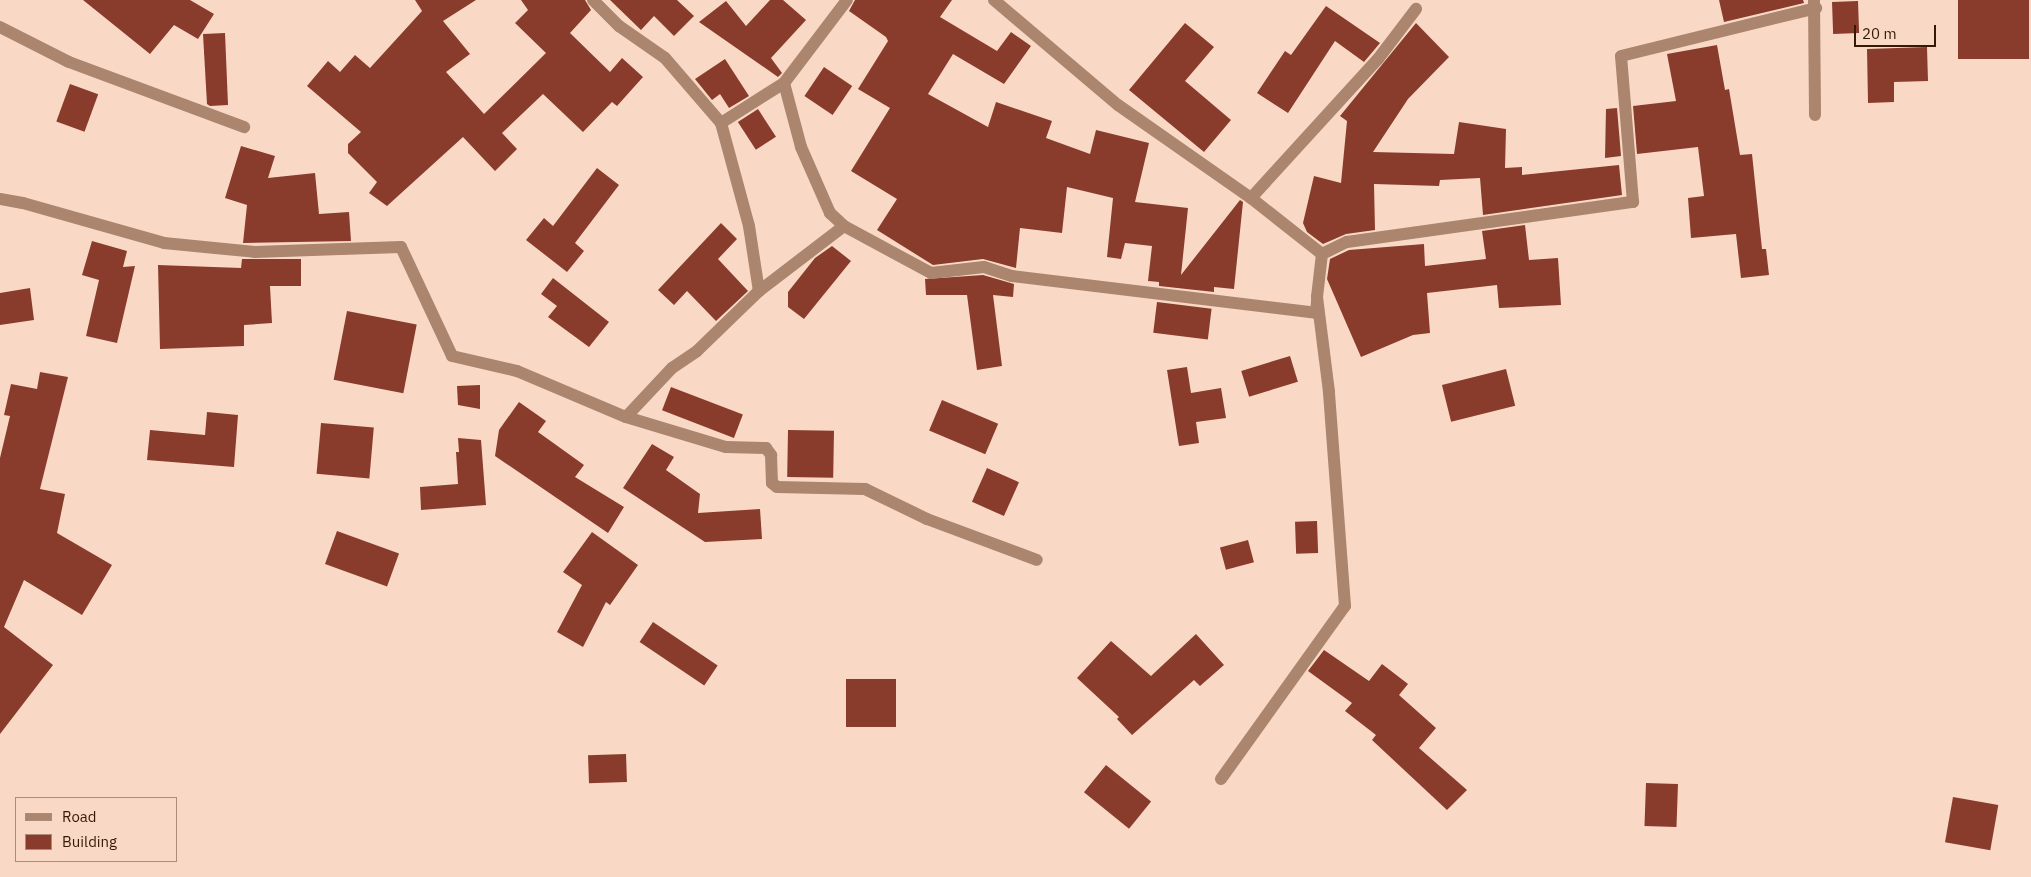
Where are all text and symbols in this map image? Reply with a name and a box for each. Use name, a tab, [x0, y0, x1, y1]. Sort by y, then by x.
scale bar	[1856, 15, 1938, 47]
text: 20 m	[1862, 24, 1897, 43]
legend	[15, 797, 178, 862]
text: Road	[62, 807, 97, 826]
text: Building	[62, 832, 117, 851]

